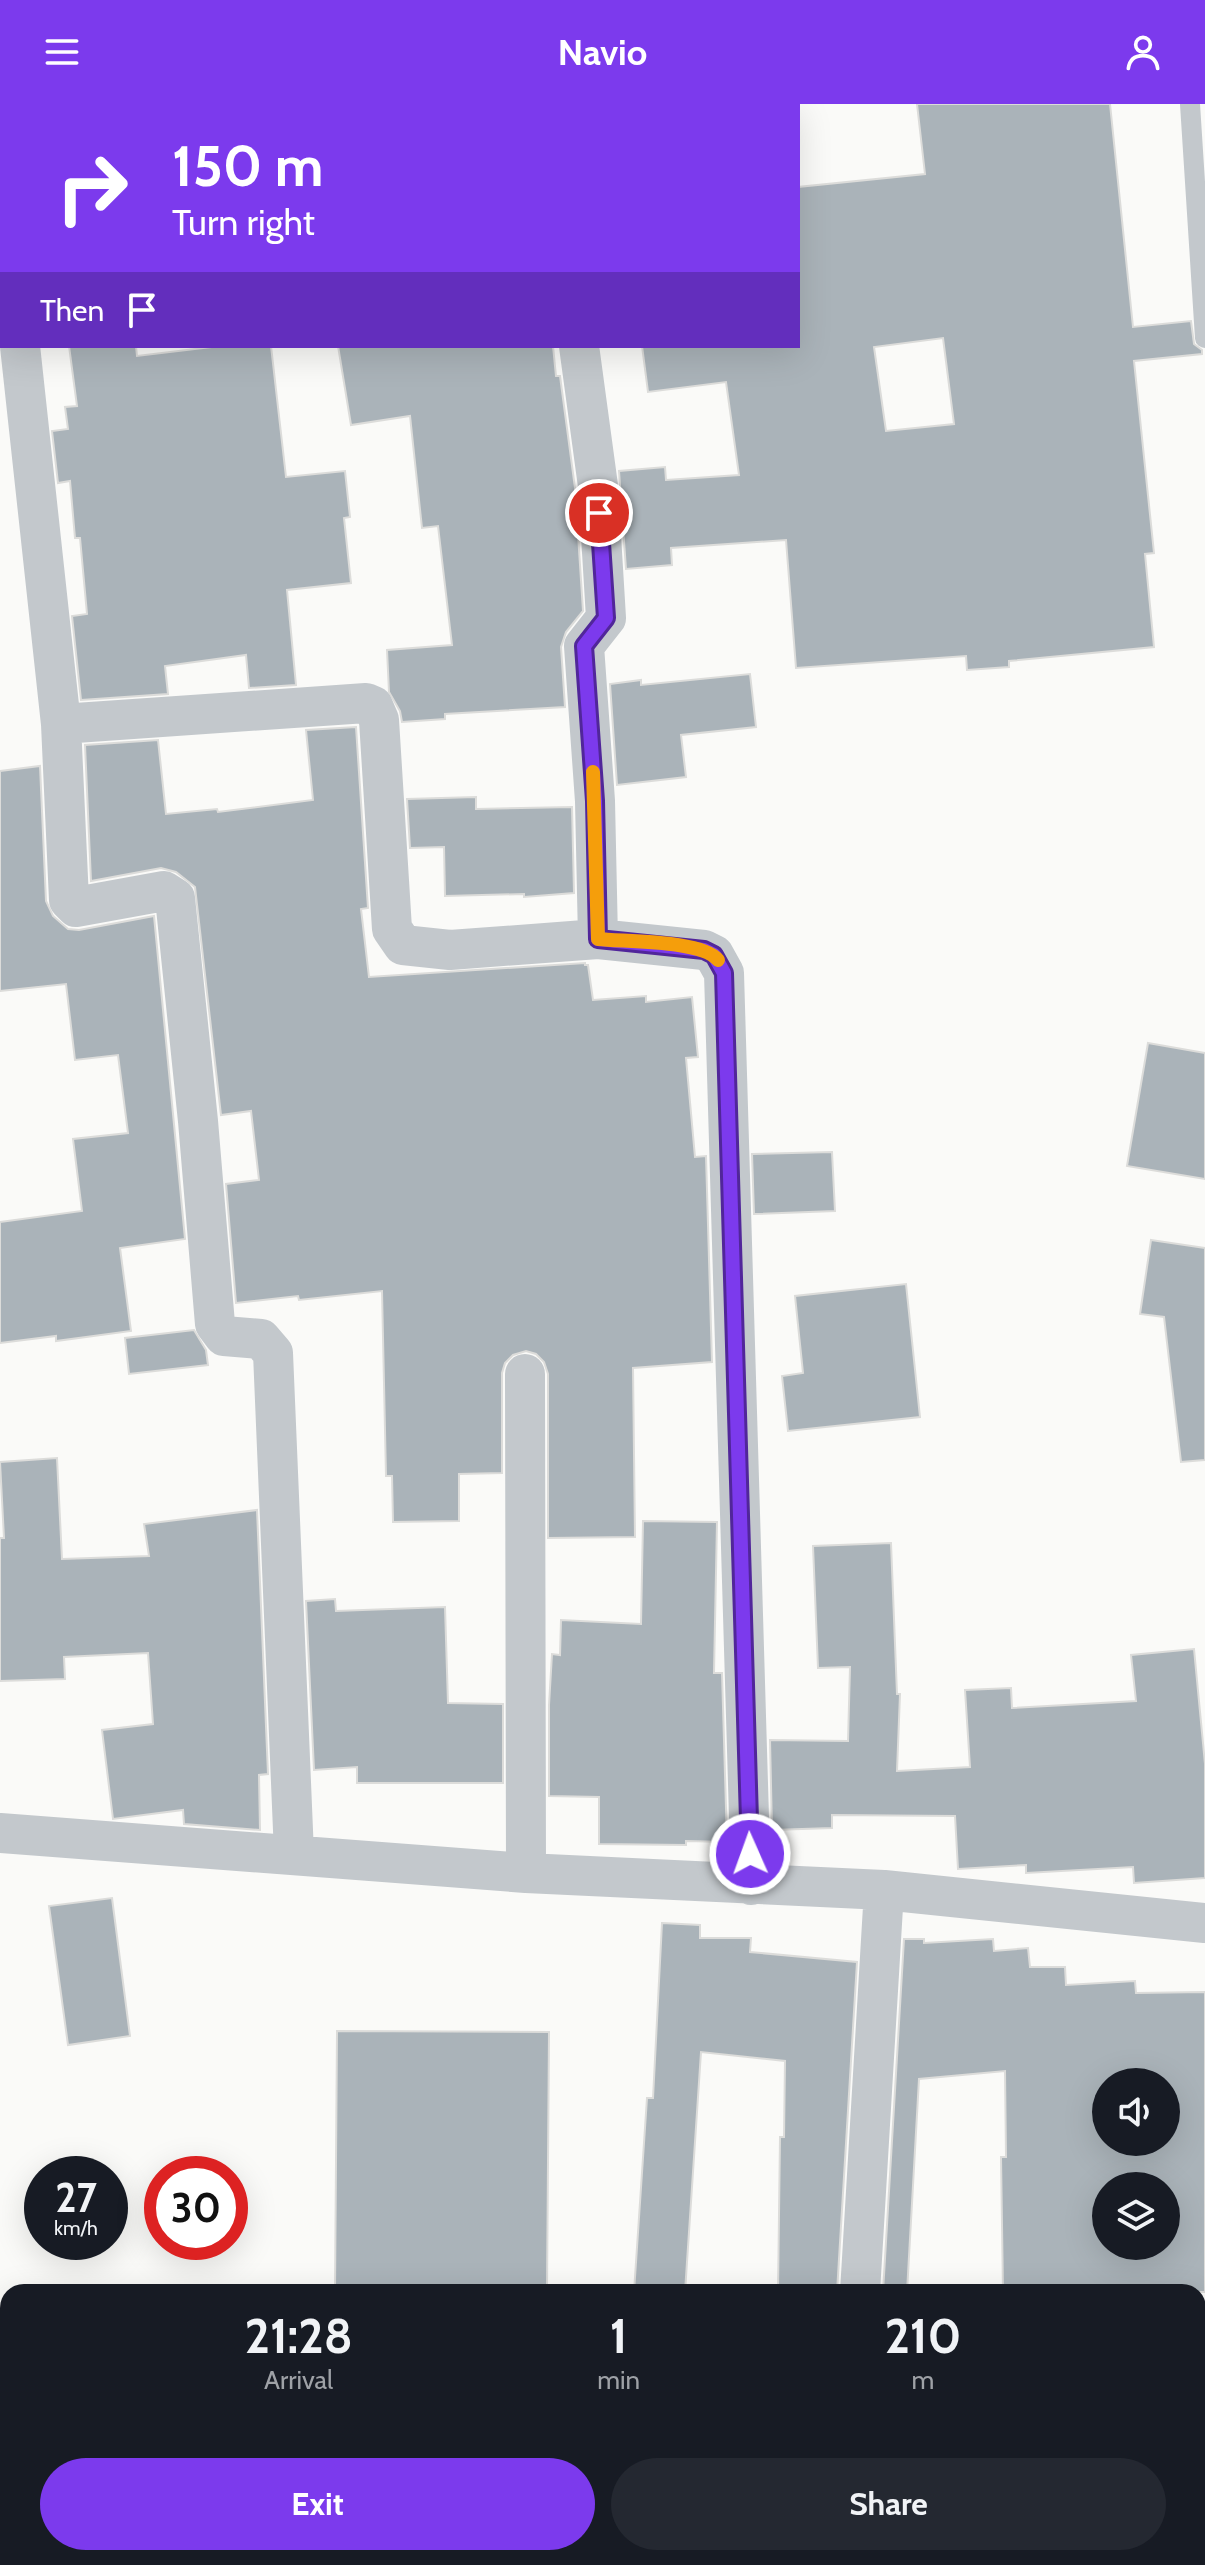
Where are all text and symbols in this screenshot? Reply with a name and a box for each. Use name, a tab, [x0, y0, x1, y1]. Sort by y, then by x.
icon: menu	[40, 30, 84, 74]
text: Navio	[558, 30, 647, 74]
icon: person	[1121, 30, 1165, 74]
text: 150 m	[172, 132, 324, 200]
icon: right	[40, 136, 144, 240]
text: Turn right	[172, 200, 315, 244]
icon: arrive	[120, 288, 164, 332]
text: Then	[40, 292, 104, 329]
pin	[565, 479, 633, 547]
icon: arrive	[577, 491, 621, 535]
position arrow	[708, 1812, 792, 1896]
map controls	[1092, 2068, 1180, 2260]
button: sound	[1092, 2068, 1180, 2156]
speed limit sign: 30	[144, 2156, 248, 2260]
button: layers	[1092, 2172, 1180, 2260]
text: 27	[55, 2173, 97, 2222]
text: km/h	[54, 2216, 98, 2240]
text: 21:28	[244, 2307, 353, 2365]
text: 1	[610, 2307, 627, 2365]
text: 210	[884, 2307, 961, 2365]
text: Arrival	[264, 2364, 333, 2396]
text: min	[597, 2364, 640, 2396]
text: m	[912, 2364, 934, 2396]
button: Exit	[40, 2458, 595, 2550]
button: Share	[611, 2458, 1166, 2550]

